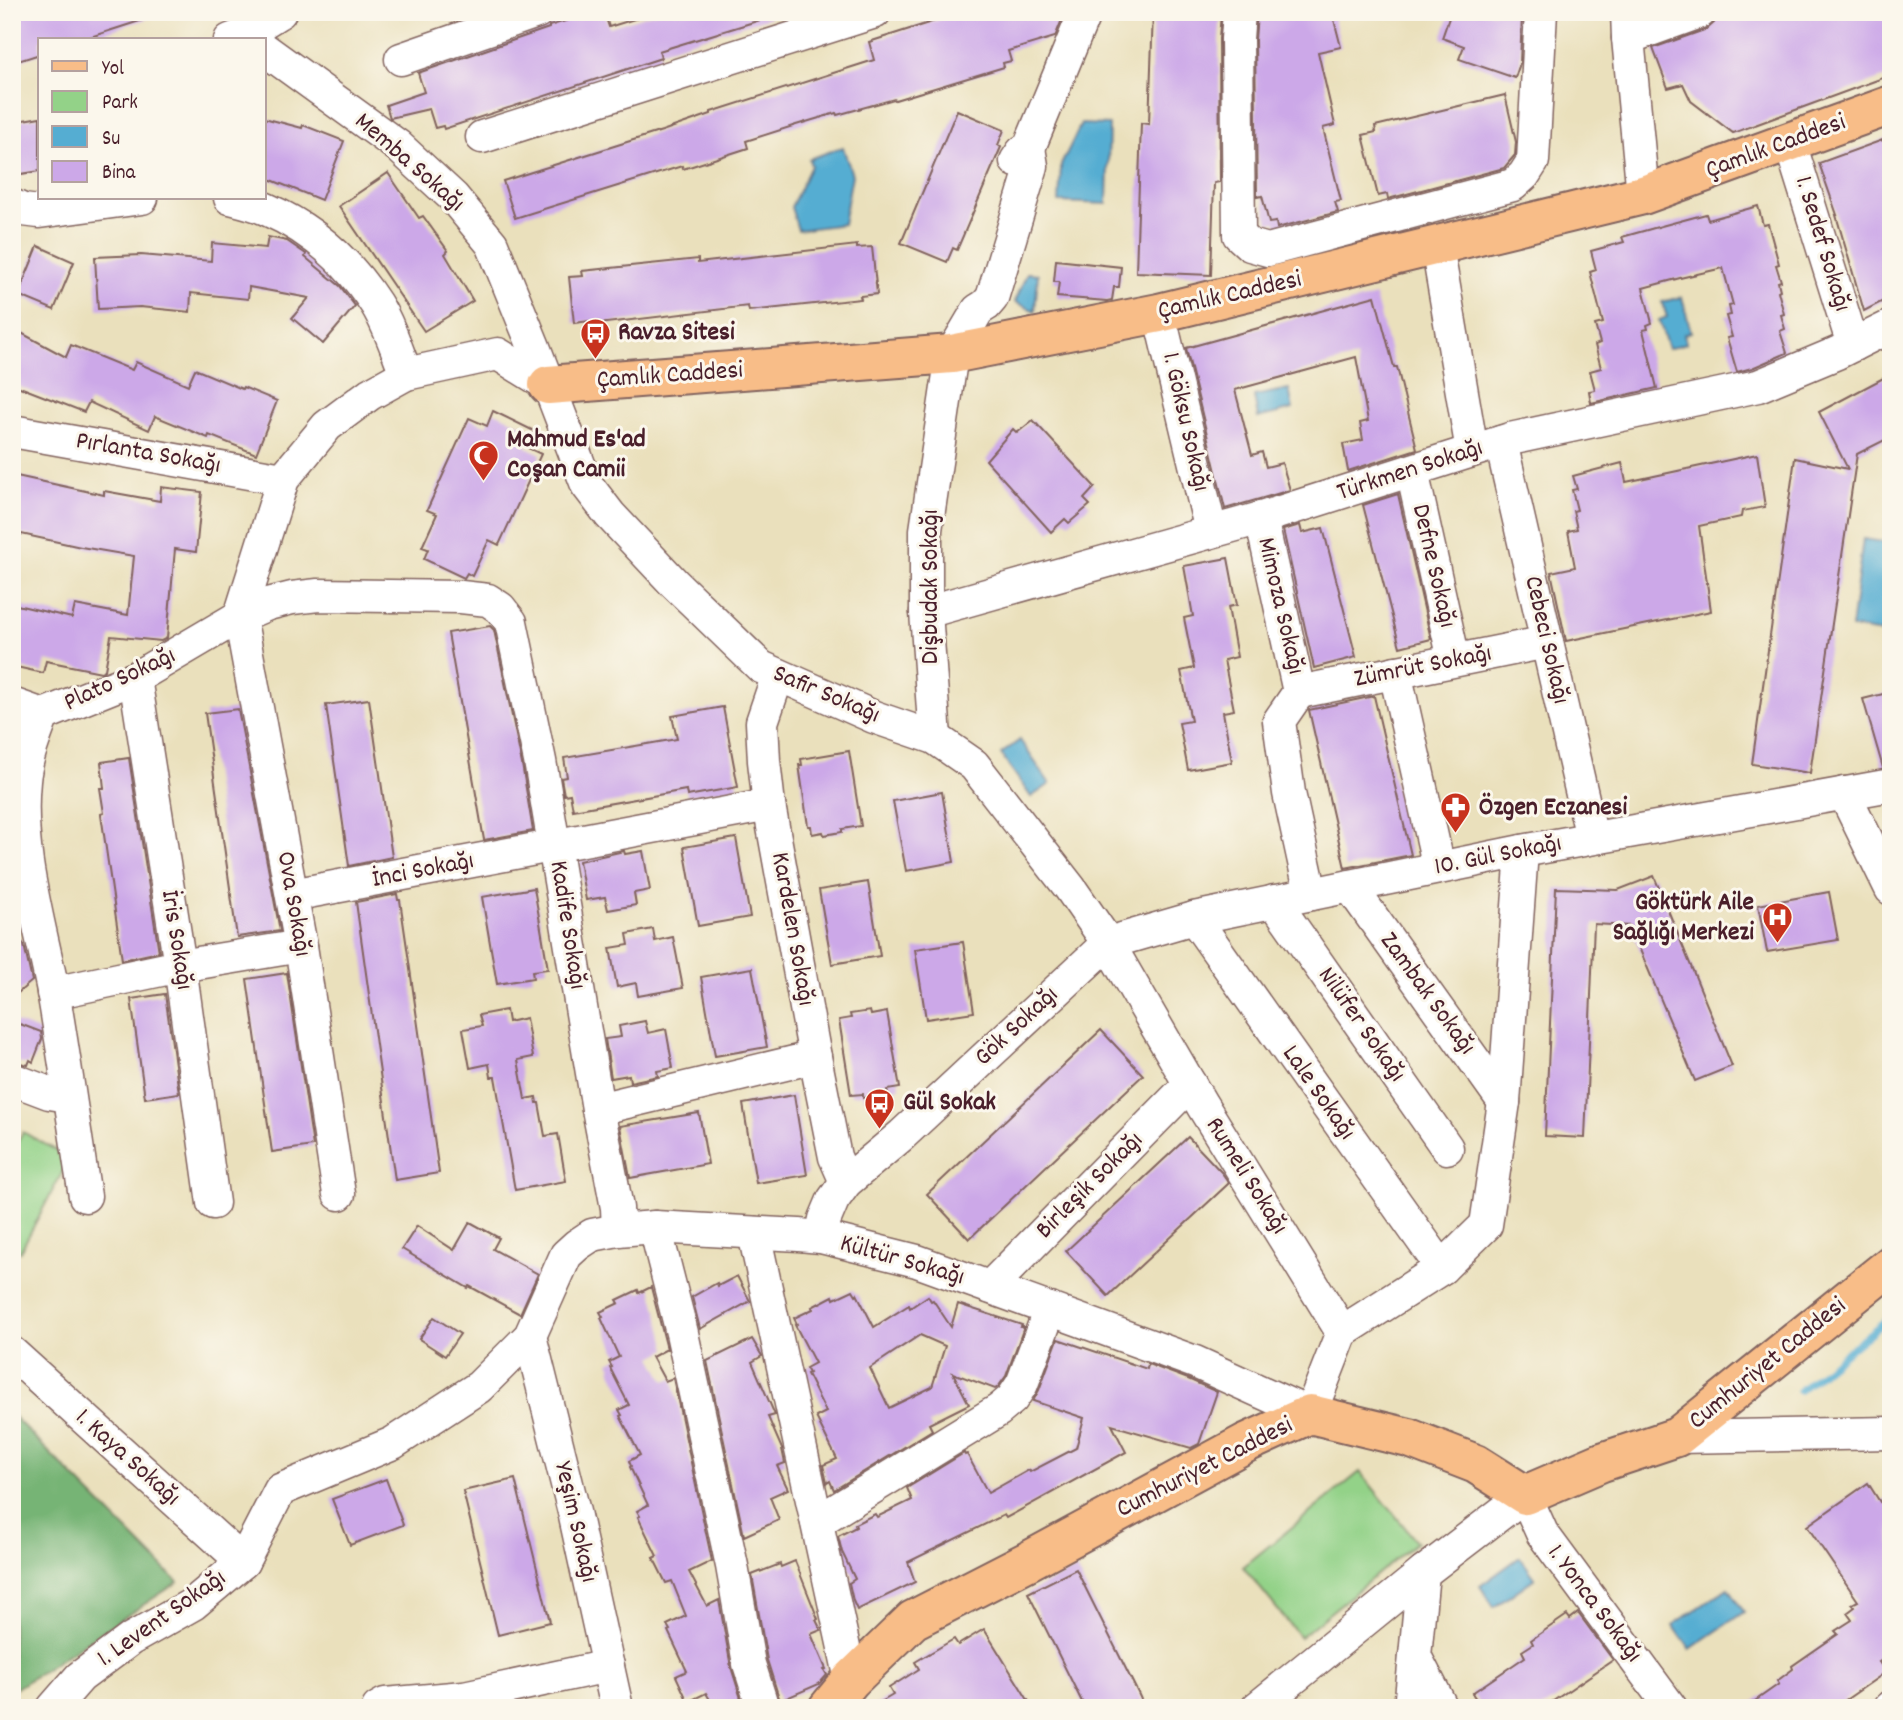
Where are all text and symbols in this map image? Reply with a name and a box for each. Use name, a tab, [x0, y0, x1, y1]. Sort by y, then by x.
legend	[38, 38, 266, 200]
text: Yol	[102, 55, 124, 85]
text: Park	[102, 89, 138, 119]
street label: Memba Sokağı	[346, 104, 472, 222]
street label: Çamlık Caddesi	[1701, 105, 1851, 189]
text: Su	[102, 125, 120, 155]
text: Bina	[102, 159, 136, 189]
street label: 1. Sedef Sokağı	[1784, 172, 1860, 316]
street label: Çamlık Caddesi	[1155, 261, 1306, 330]
place label: Ravza Sitesi	[618, 315, 735, 352]
bus stop icon: Ravza Sitesi	[578, 316, 612, 360]
street label: 1. Göksu Sokağı	[1151, 349, 1219, 495]
street label: Çamlık Caddesi	[596, 352, 744, 400]
place label: Mahmud Es'ad Coşan Camii	[507, 422, 646, 489]
street label: Pırlanta Sokağı	[73, 423, 223, 485]
street label: Türkmen Sokağı	[1332, 430, 1488, 512]
mosque icon: Mahmud Es'ad Coşan Camii	[467, 438, 501, 482]
street label: Defne Sokağı	[1401, 501, 1465, 631]
street label: Dişbudak Sokağı	[913, 510, 950, 664]
street label: Mimoza Sokağı	[1246, 534, 1314, 678]
street label: Cebeci Sokağı	[1513, 572, 1579, 708]
street label: Zümrüt Sokağı	[1351, 636, 1495, 698]
street label: Plato Sokağı	[58, 638, 182, 722]
street label: Safir Sokağı	[767, 656, 885, 734]
place label: Özgen Eczanesi	[1479, 790, 1628, 827]
pharmacy icon: Özgen Eczanesi	[1439, 791, 1473, 835]
street label: 10. Gül Sokağı	[1431, 826, 1565, 886]
street label: İnci Sokağı	[369, 843, 477, 899]
street label: Ova Sokağı	[266, 849, 320, 959]
street label: Kardelen Sokağı	[760, 849, 824, 1009]
street label: Kadife Sokağı	[539, 858, 595, 992]
place label: Göktürk Aile Sağlığı Merkezi	[1613, 885, 1754, 952]
street label: İris Sokağı	[150, 887, 202, 993]
hospital icon: Göktürk Aile Sağlığı Merkezi	[1760, 901, 1794, 945]
street label: Zambak Sokağı	[1370, 925, 1484, 1063]
street label: Nilüfer Sokağı	[1308, 960, 1414, 1090]
street label: Gök Sokağı	[967, 978, 1067, 1076]
street label: Lale Sokağı	[1272, 1038, 1364, 1148]
place label: Gül Sokak	[903, 1085, 996, 1122]
bus stop icon: Gül Sokak	[863, 1086, 897, 1130]
street label: Rumeli Sokağı	[1195, 1110, 1297, 1242]
street label: Birleşik Sokağı	[1028, 1124, 1152, 1248]
street label: Kültür Sokağı	[835, 1226, 969, 1296]
street label: Cumhuriyet Caddesi	[1681, 1289, 1855, 1439]
street label: 1. Kaya Sokağı	[66, 1400, 188, 1516]
street label: Cumhuriyet Caddesi	[1110, 1407, 1300, 1528]
street label: Yeşim Sokağı	[543, 1458, 607, 1586]
street label: 1. Yonca Sokağı	[1537, 1537, 1651, 1671]
street label: 1. Levent Sokağı	[90, 1561, 234, 1677]

